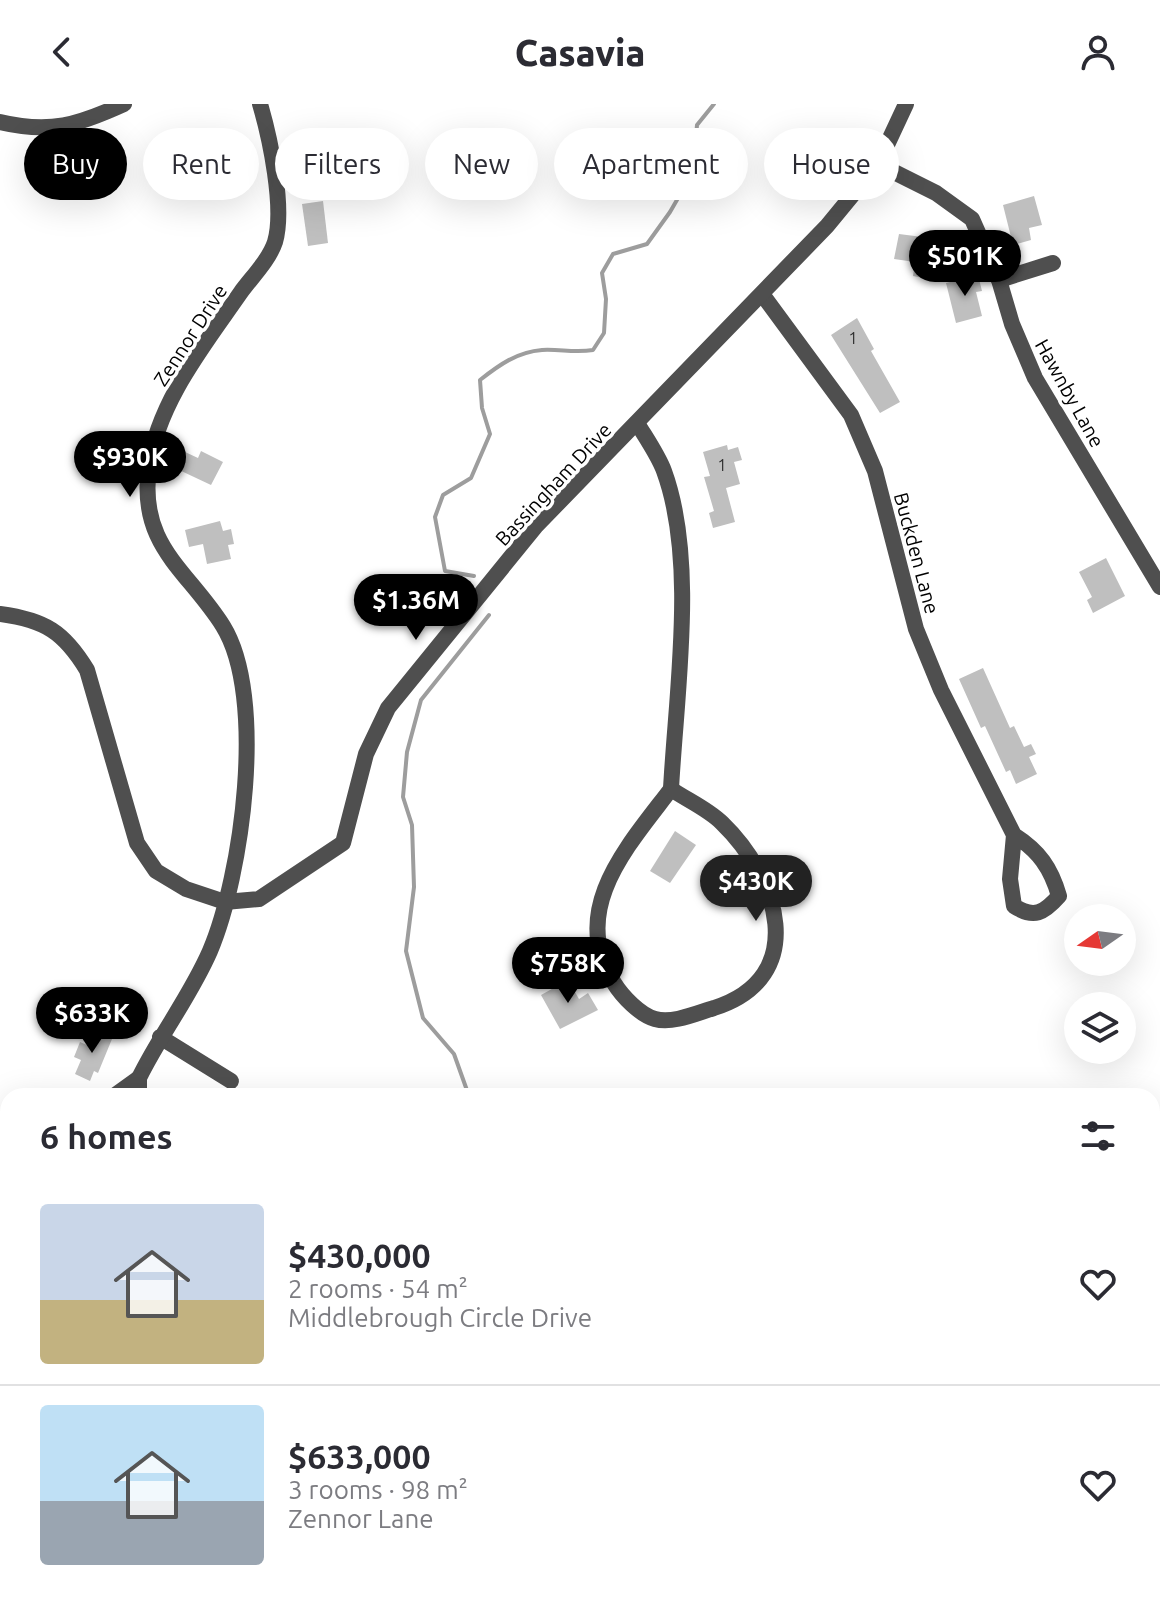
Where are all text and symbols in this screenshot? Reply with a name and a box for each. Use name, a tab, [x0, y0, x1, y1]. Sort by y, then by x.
icon: back	[40, 30, 84, 74]
icon: person	[1076, 30, 1120, 74]
text: Casavia	[515, 32, 645, 73]
chip: Buy	[24, 128, 127, 200]
chip: Rent	[143, 128, 259, 200]
chip: Filters	[275, 128, 409, 200]
chip: New	[425, 128, 538, 200]
chip: Apartment	[554, 128, 748, 200]
chip: House	[764, 128, 899, 200]
pin: $501K	[909, 230, 1021, 298]
text: $501K	[927, 241, 1003, 270]
street label: Zennor Drive	[149, 280, 231, 390]
house number: 1	[848, 329, 858, 347]
street label: Hawnby Lane	[1031, 335, 1109, 451]
street label: Bassingham Drive	[490, 418, 616, 550]
pin: $930K	[74, 431, 186, 499]
text: $930K	[92, 442, 168, 471]
house number: 1	[717, 456, 727, 474]
street label: Buckden Lane	[890, 490, 944, 616]
pin: $1.36M	[351, 574, 481, 642]
text: $1.36M	[372, 585, 460, 614]
pin: $430K	[700, 855, 812, 923]
text: $430K	[718, 866, 794, 895]
north arrow	[1064, 904, 1136, 976]
map controls	[1064, 904, 1136, 1064]
pin: $758K	[512, 937, 624, 1005]
text: $758K	[530, 948, 606, 977]
pin: $633K	[36, 987, 148, 1055]
button: layers	[1064, 992, 1136, 1064]
text: $633K	[54, 998, 130, 1027]
icon: filters	[1076, 1114, 1120, 1158]
text: 6 homes	[40, 1117, 173, 1155]
icon: home	[104, 1236, 200, 1332]
text: $430,000	[288, 1236, 431, 1274]
icon: heart	[1076, 1262, 1120, 1306]
text: 2 rooms · 54 m²	[288, 1274, 468, 1303]
text: Middlebrough Circle Drive	[288, 1303, 592, 1332]
icon: home	[104, 1437, 200, 1533]
text: $633,000	[288, 1437, 431, 1475]
icon: heart	[1076, 1463, 1120, 1507]
text: 3 rooms · 98 m²	[288, 1475, 468, 1504]
text: Zennor Lane	[288, 1504, 434, 1533]

